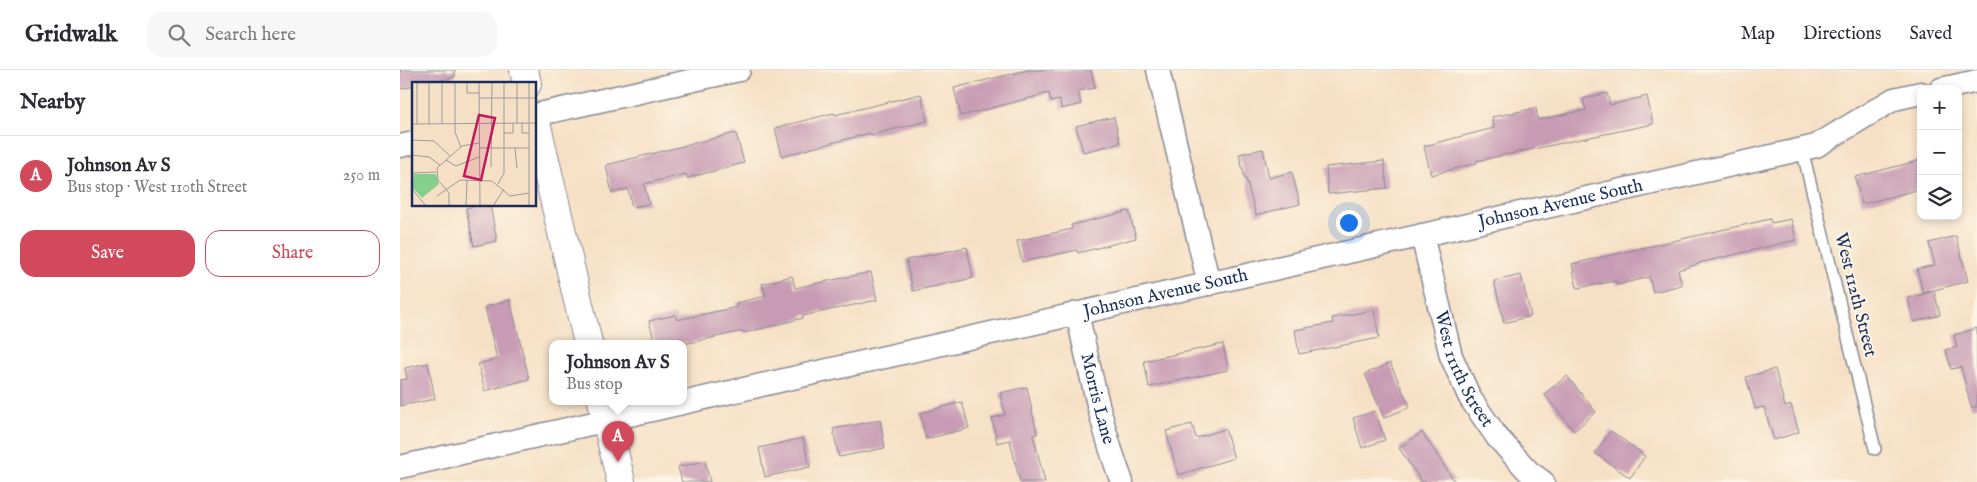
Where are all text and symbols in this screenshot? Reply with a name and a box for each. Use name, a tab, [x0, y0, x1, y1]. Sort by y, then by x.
search box	[147, 12, 497, 57]
text: Gridwalk	[25, 19, 117, 50]
icon: search	[165, 21, 193, 49]
text: Search here	[205, 23, 296, 47]
text: Map	[1741, 23, 1775, 46]
text: Directions	[1803, 23, 1881, 46]
text: Saved	[1909, 23, 1952, 46]
inset map	[412, 82, 536, 206]
map controls	[1917, 85, 1962, 220]
button: +	[1917, 85, 1962, 130]
text: Nearby	[20, 89, 85, 116]
button: −	[1917, 130, 1962, 175]
text: Johnson Av S	[67, 154, 171, 178]
text: A	[31, 166, 41, 186]
text: 250 m	[343, 166, 380, 186]
street label: Johnson Avenue South	[1474, 174, 1646, 234]
button: layers	[1917, 175, 1962, 220]
text: Bus stop · West 110th Street	[67, 178, 247, 198]
your location	[1336, 210, 1362, 236]
button: Save	[20, 230, 195, 277]
button: Share	[205, 230, 380, 277]
street label: West 112th Street	[1828, 230, 1882, 360]
street label: Johnson Avenue South	[1079, 264, 1251, 324]
street label: West 111th Street	[1429, 308, 1498, 432]
popup	[549, 340, 687, 405]
text: Johnson Av S	[566, 351, 670, 375]
street label: Morris Lane	[1075, 351, 1120, 447]
text: Bus stop	[566, 375, 623, 395]
pin: A	[602, 421, 634, 462]

